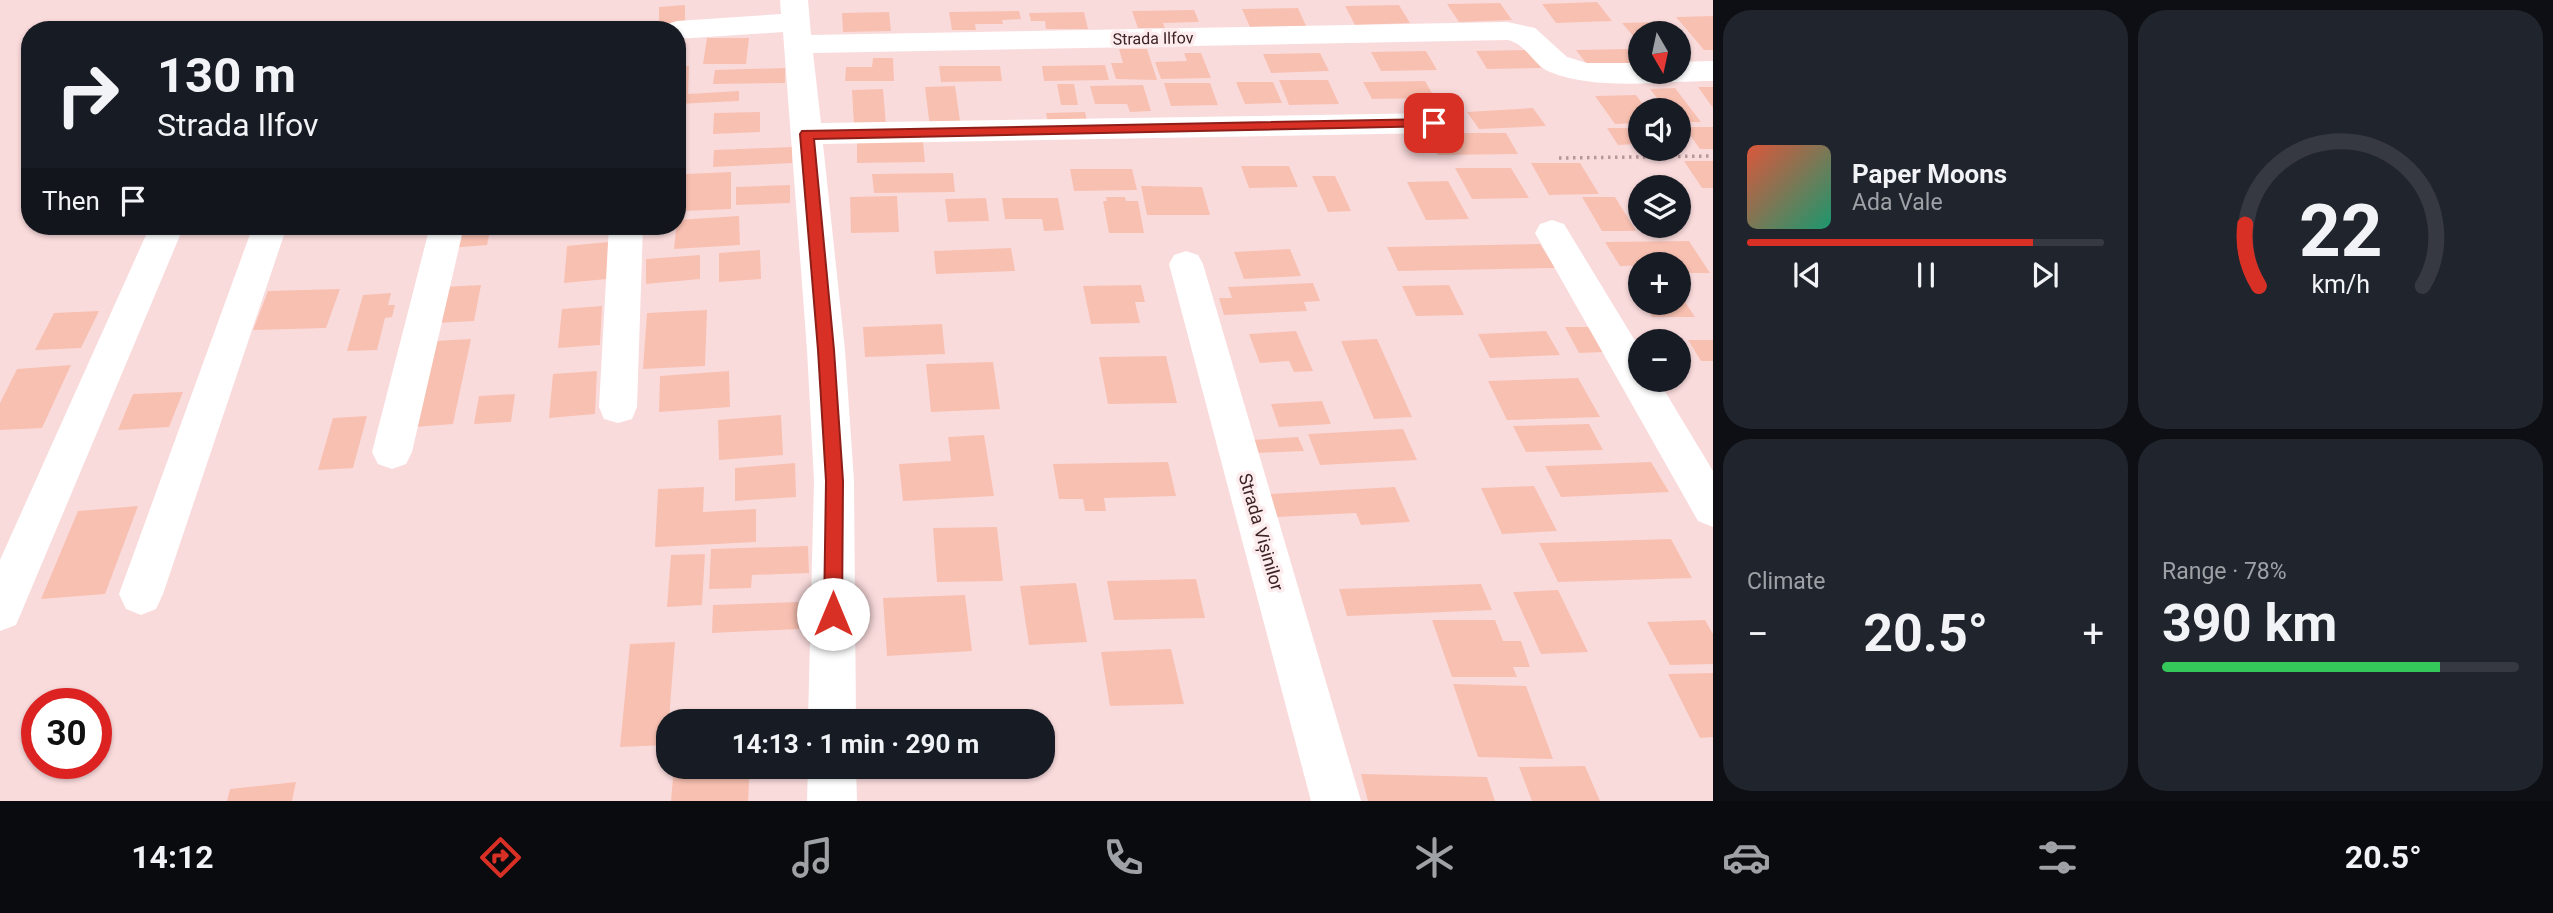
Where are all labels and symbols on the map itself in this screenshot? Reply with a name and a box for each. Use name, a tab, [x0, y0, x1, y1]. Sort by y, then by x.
north arrow	[1628, 21, 1690, 84]
street label: Strada Ilfov	[1112, 28, 1194, 49]
pin	[1404, 93, 1464, 153]
street label: Strada Vișinilor	[1234, 471, 1288, 593]
position arrow	[796, 577, 870, 651]
speed limit sign: 30	[21, 688, 112, 779]

